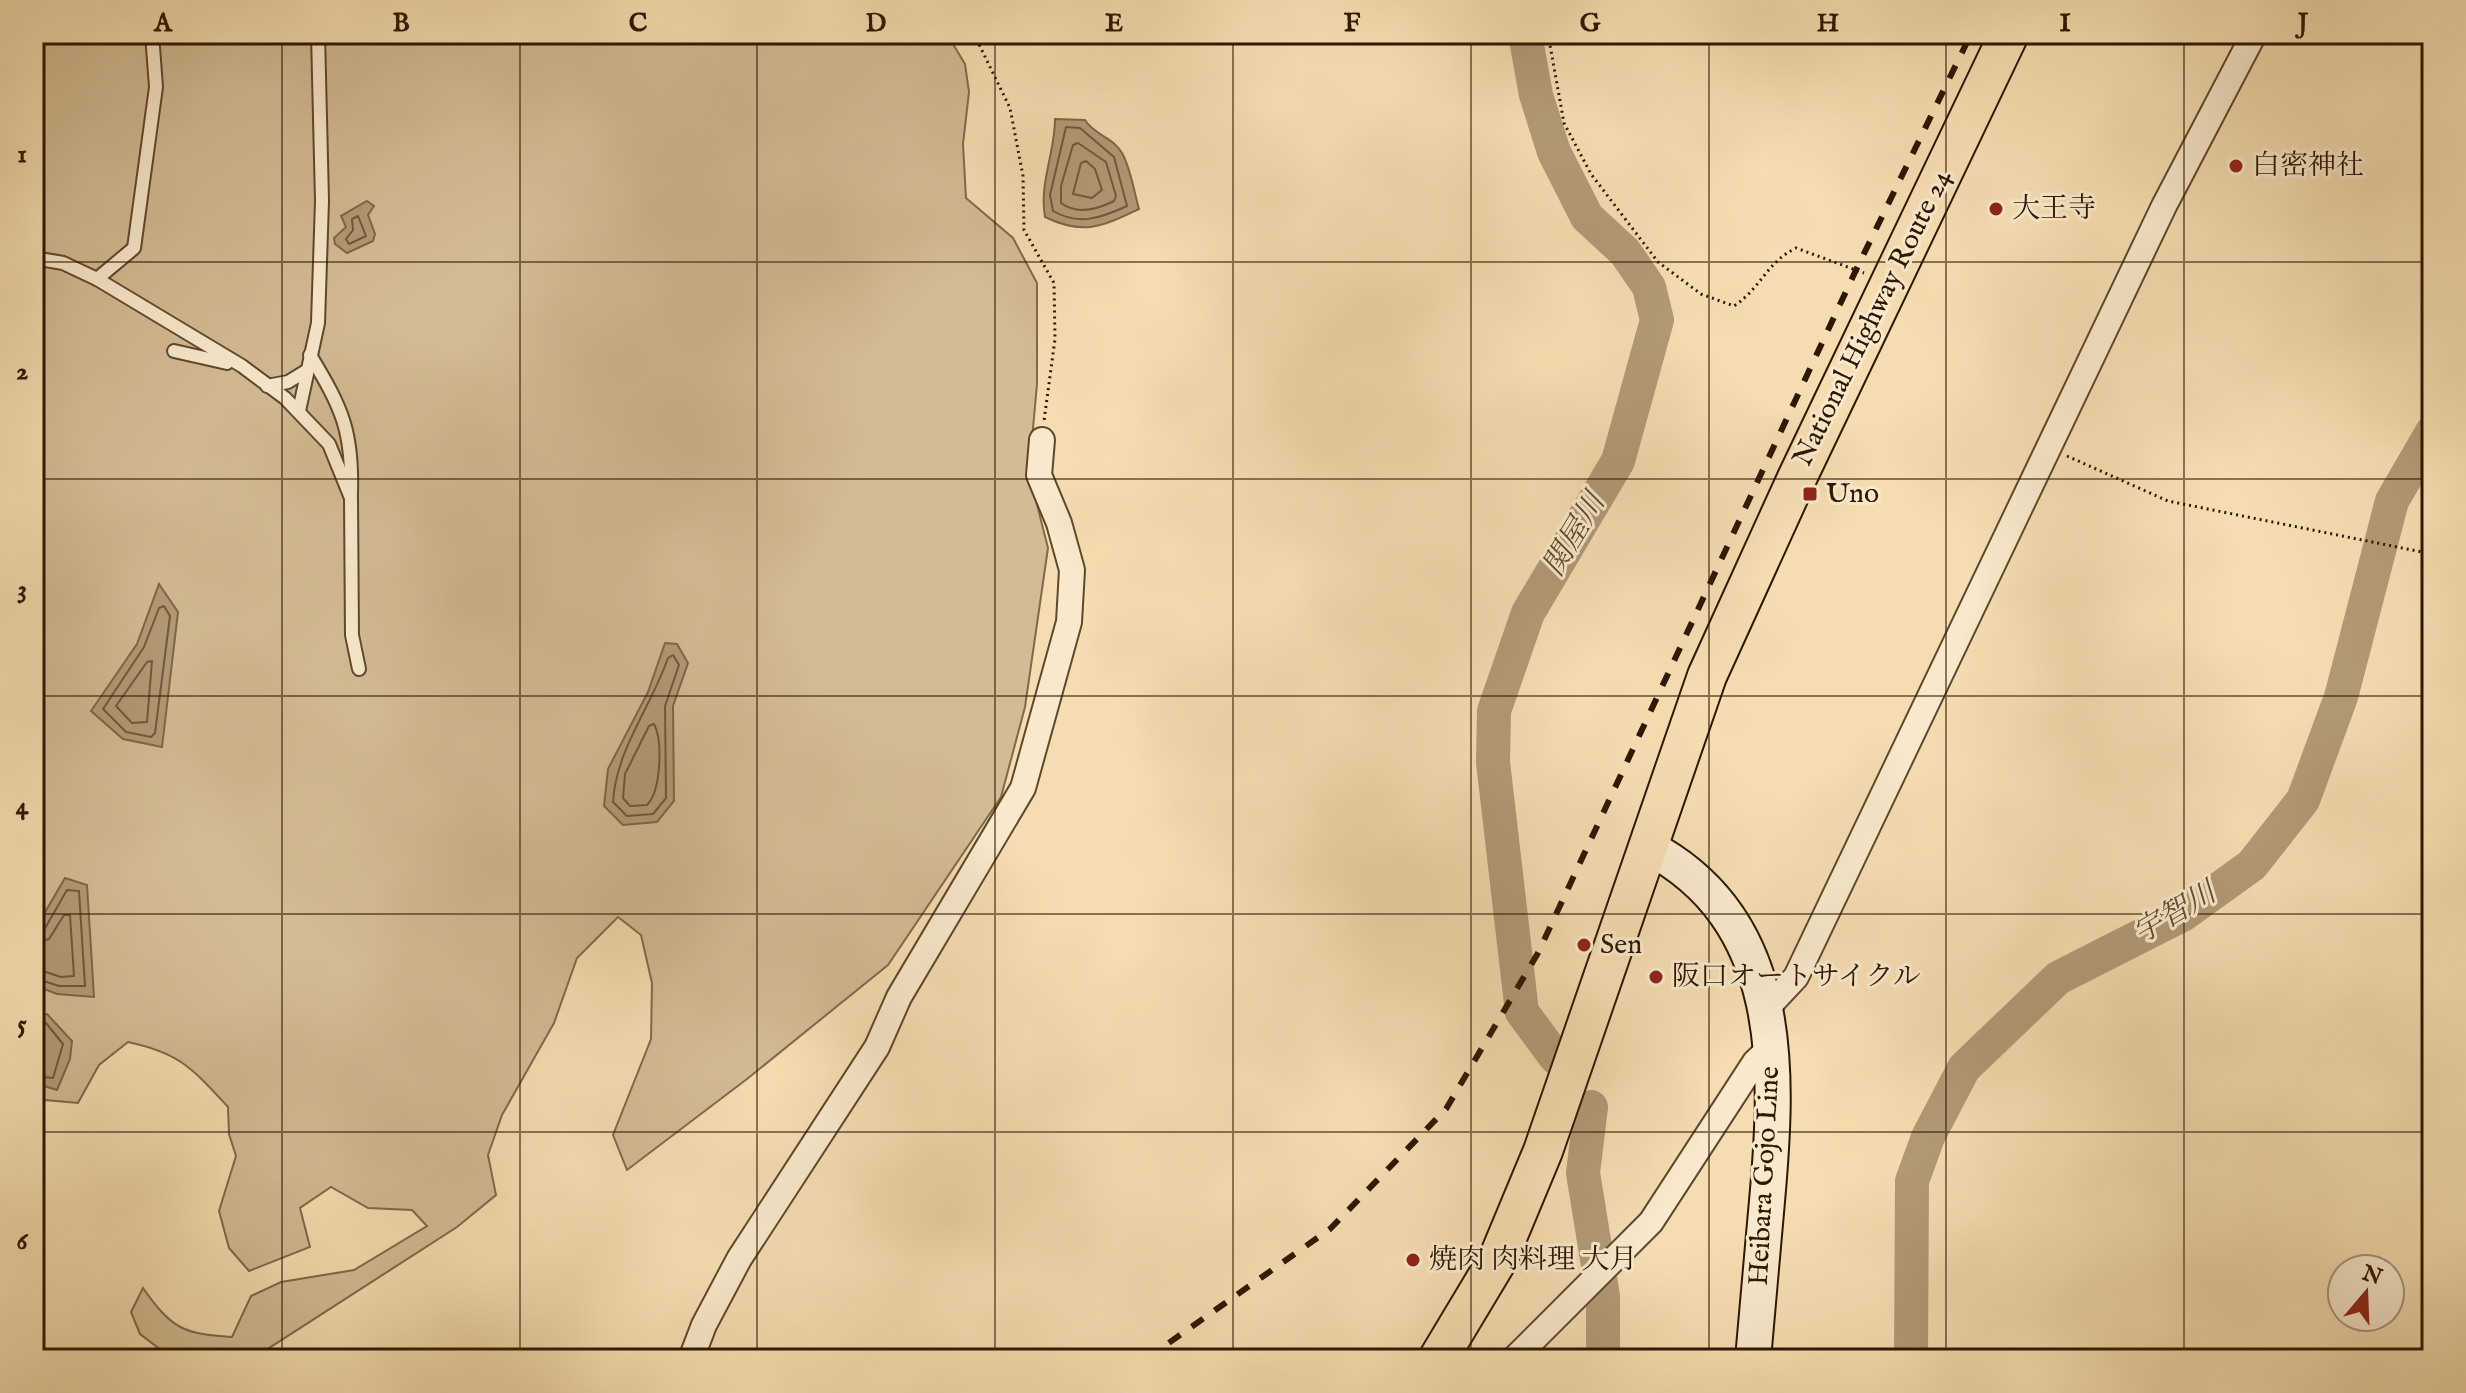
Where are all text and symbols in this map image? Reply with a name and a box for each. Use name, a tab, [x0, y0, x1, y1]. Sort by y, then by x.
text: A	[153, 7, 173, 40]
text: B	[392, 7, 410, 40]
text: C	[629, 7, 648, 40]
text: D	[866, 7, 887, 40]
text: E	[1105, 7, 1123, 40]
text: F	[1344, 7, 1361, 40]
text: G	[1580, 7, 1601, 40]
text: H	[1817, 7, 1839, 40]
text: I	[2059, 7, 2071, 40]
text: J	[2295, 7, 2309, 40]
text: 1	[17, 138, 27, 171]
place label: 白密神社	[2252, 149, 2364, 184]
marker: 白密神社	[2227, 157, 2245, 175]
street label: National Highway Route 24	[1786, 164, 1960, 472]
place label: 大王寺	[2012, 192, 2096, 227]
marker: 大王寺	[1987, 200, 2005, 218]
text: 2	[16, 355, 28, 388]
place label: Uno	[1826, 477, 1879, 512]
water label: 関屋川	[1536, 484, 1616, 583]
marker: Uno	[1801, 485, 1819, 503]
text: 3	[17, 573, 27, 606]
text: 4	[16, 790, 30, 823]
water label: 宇智川	[2127, 873, 2226, 953]
place label: Sen	[1600, 928, 1642, 963]
marker: Sen	[1575, 936, 1593, 954]
place label: 阪口オートサイクル	[1672, 960, 1921, 995]
marker: 阪口オートサイクル	[1647, 968, 1665, 986]
text: 5	[17, 1008, 27, 1041]
street label: Heibara Gojo Line	[1742, 1065, 1788, 1287]
text: 6	[17, 1225, 29, 1258]
place label: 焼肉 肉料理 大月	[1429, 1243, 1637, 1278]
marker: 焼肉 肉料理 大月	[1404, 1251, 1422, 1269]
north arrow	[2326, 1253, 2406, 1333]
text: N	[2357, 1259, 2385, 1292]

